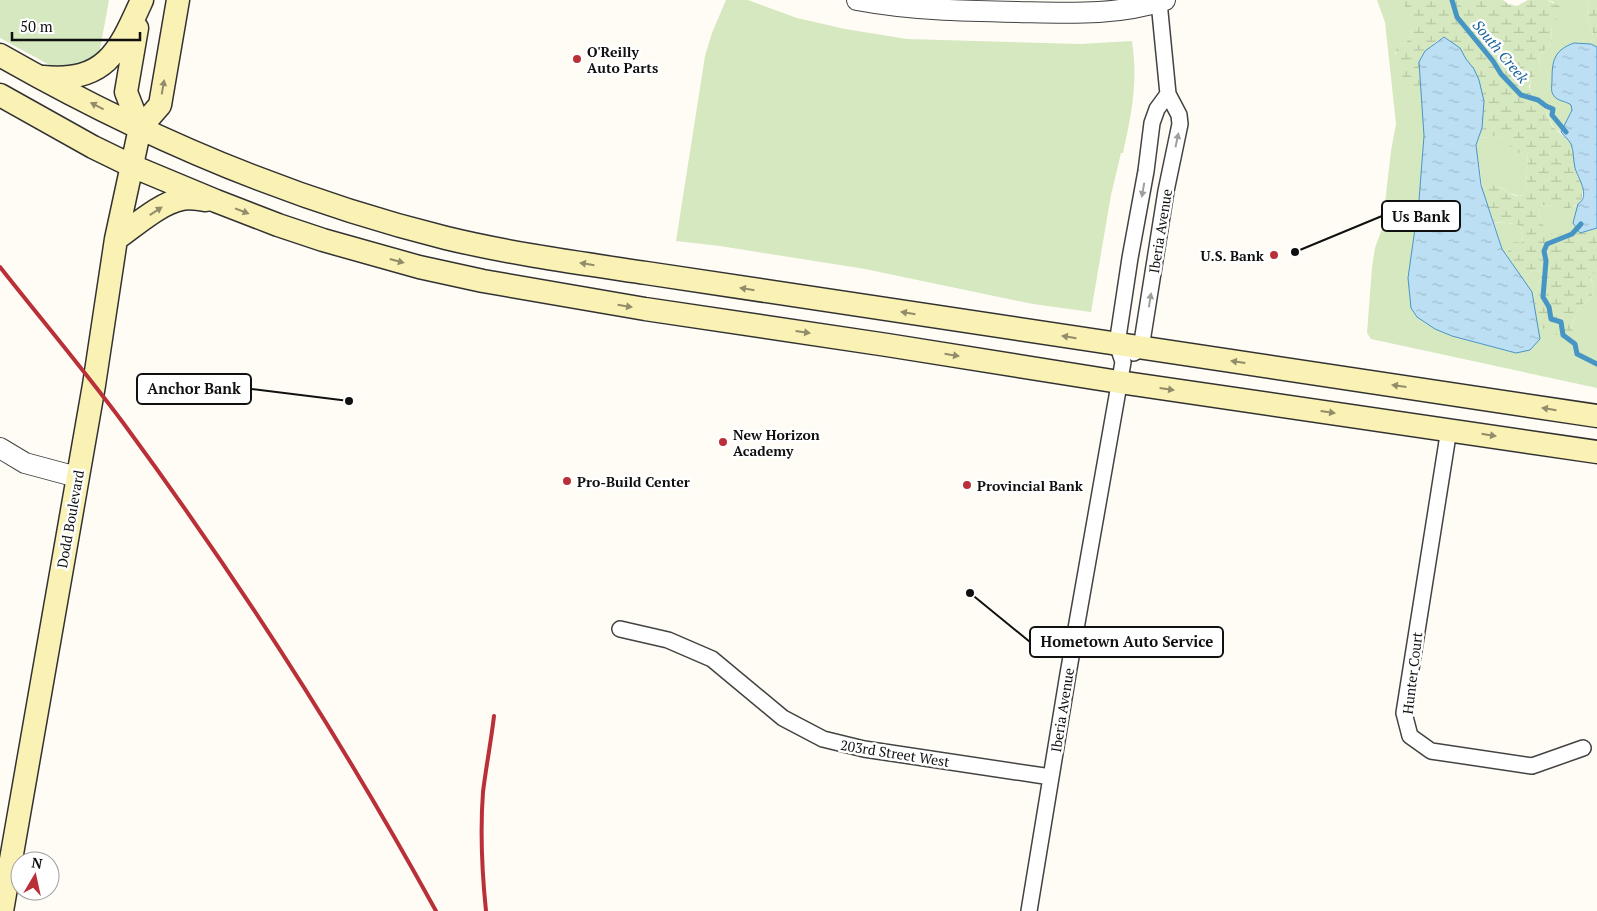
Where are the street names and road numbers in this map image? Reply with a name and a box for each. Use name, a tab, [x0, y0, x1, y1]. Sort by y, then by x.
street label: Iberia Avenue	[1144, 187, 1176, 275]
street label: Dodd Boulevard	[52, 468, 88, 570]
street label: Hunter Court	[1398, 630, 1427, 715]
street label: Iberia Avenue	[1046, 666, 1078, 754]
street label: 203rd Street West	[839, 735, 952, 771]

